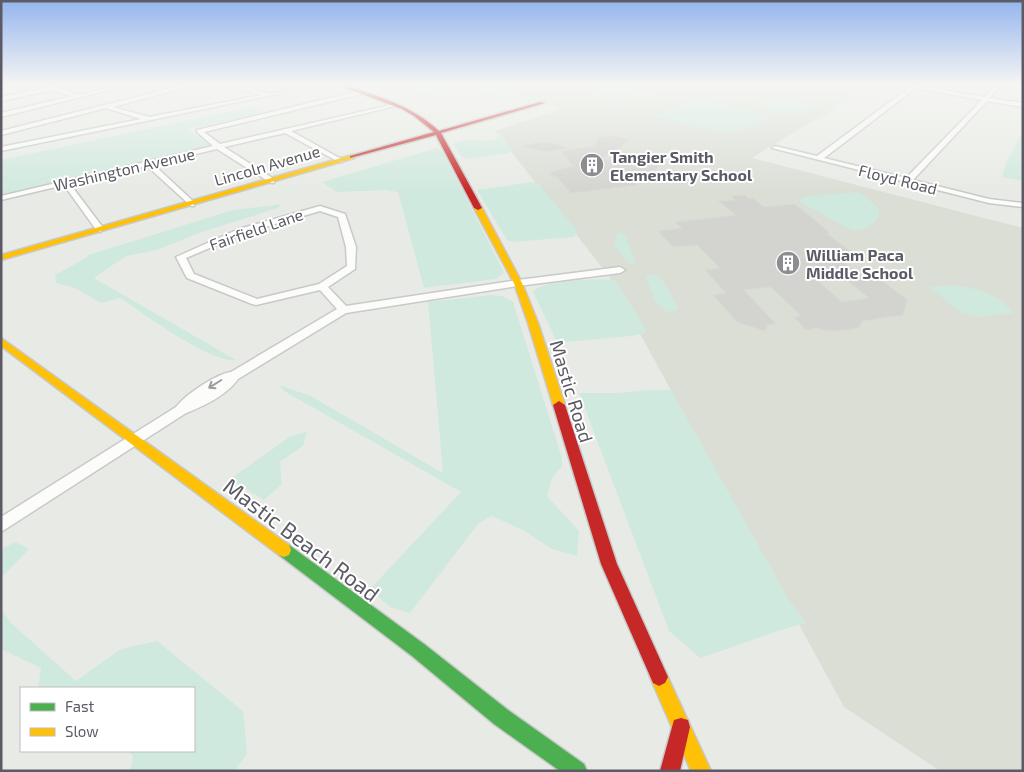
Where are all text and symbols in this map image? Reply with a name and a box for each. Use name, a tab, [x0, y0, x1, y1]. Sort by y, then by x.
street label: Lincoln Avenue	[212, 141, 322, 189]
street label: Washington Avenue	[51, 143, 197, 195]
place label: Tangier Smith Elementary School	[610, 147, 753, 185]
building icon: Tangier Smith Elementary School	[579, 152, 605, 178]
street label: Floyd Road	[857, 160, 939, 198]
street label: Fairfield Lane	[207, 204, 305, 254]
place label: William Paca Middle School	[806, 245, 914, 282]
building icon: William Paca Middle School	[775, 250, 801, 276]
street label: Mastic Road	[546, 337, 598, 445]
one-way arrow	[209, 380, 223, 390]
street label: Mastic Beach Road	[219, 472, 385, 606]
legend	[20, 687, 195, 752]
text: Fast	[65, 697, 95, 715]
text: Slow	[65, 722, 99, 740]

